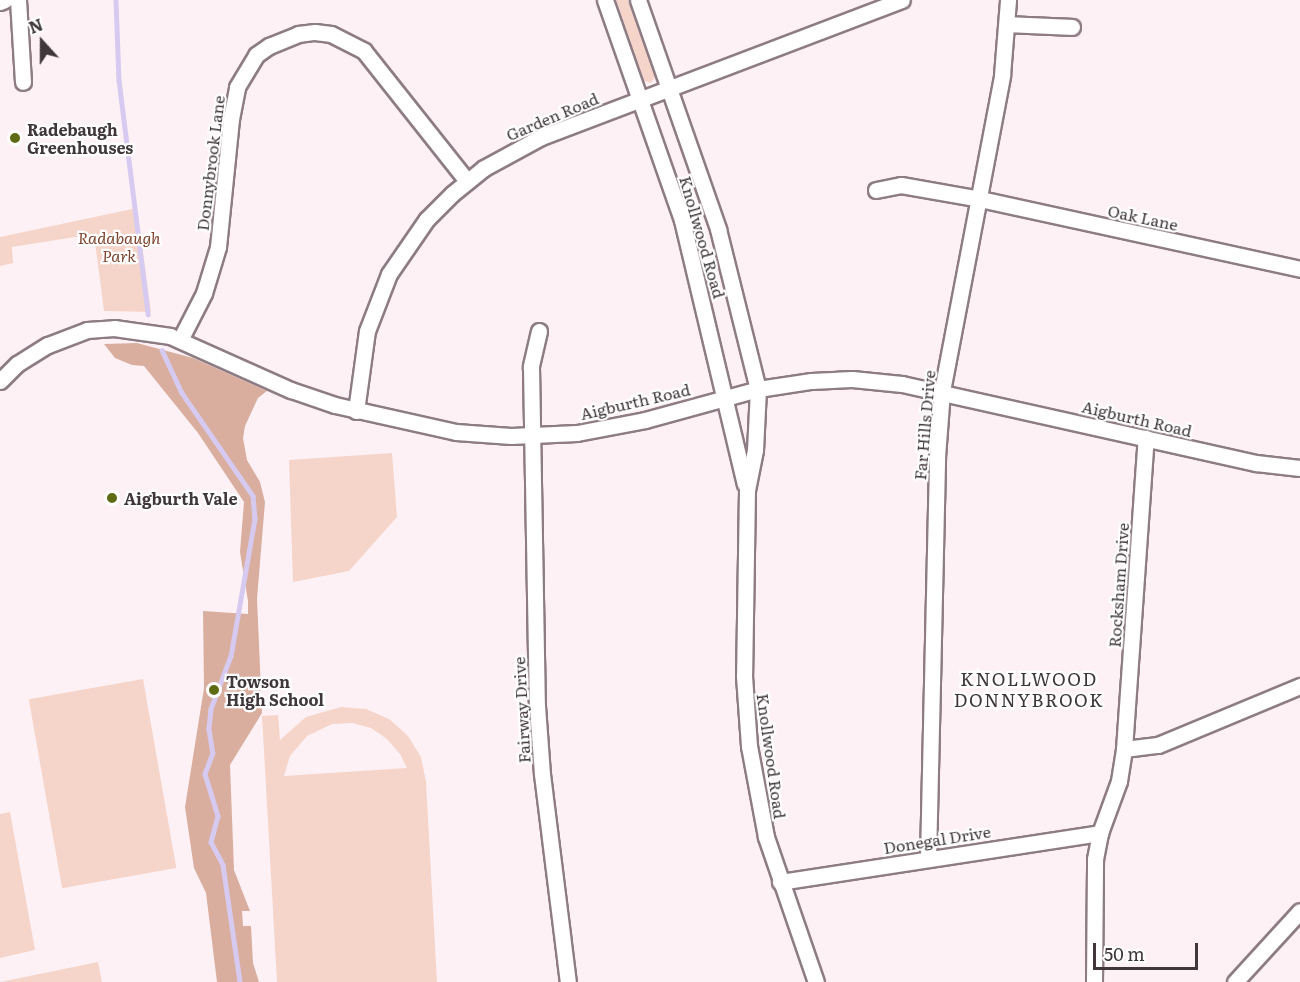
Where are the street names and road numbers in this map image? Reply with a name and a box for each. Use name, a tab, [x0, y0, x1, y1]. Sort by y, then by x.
street label: Garden Road	[503, 88, 601, 144]
street label: Donnybrook Lane	[192, 94, 228, 232]
street label: Knollwood Road	[676, 174, 730, 300]
street label: Oak Lane	[1106, 200, 1180, 234]
street label: Far Hills Drive	[910, 369, 938, 481]
street label: Aigburth Road	[578, 379, 692, 423]
street label: Aigburth Road	[1080, 396, 1194, 440]
street label: Rocksham Drive	[1104, 522, 1132, 648]
street label: Fairway Drive	[509, 656, 533, 764]
street label: Knollwood Road	[754, 692, 790, 820]
street label: Donegal Drive	[882, 821, 992, 857]

